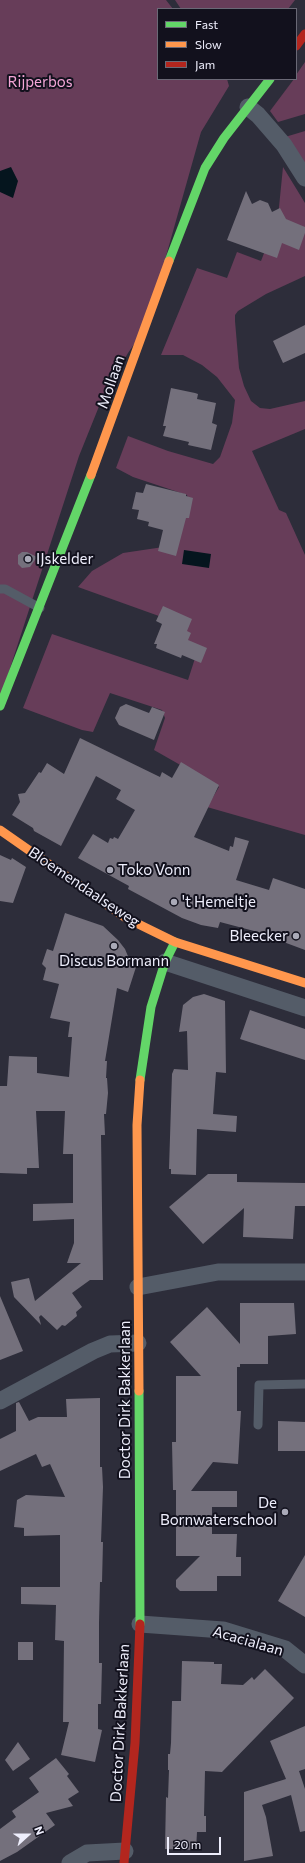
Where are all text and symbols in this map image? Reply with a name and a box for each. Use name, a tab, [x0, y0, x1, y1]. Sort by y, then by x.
legend	[157, 8, 297, 80]
text: Fast	[195, 17, 218, 31]
text: Slow	[195, 37, 222, 51]
text: Jam	[195, 57, 215, 71]
park label: Rijperbos	[7, 73, 73, 91]
street label: Mollaan	[94, 353, 128, 411]
place label: IJskelder	[36, 550, 93, 568]
marker: IJskelder	[23, 554, 33, 564]
street label: Bloemendaalseweg	[25, 843, 143, 931]
place label: Toko Vonn	[118, 861, 190, 879]
marker: Toko Vonn	[105, 865, 115, 875]
place label: 't Hemeltje	[182, 893, 256, 911]
marker: 't Hemeltje	[169, 897, 179, 907]
place label: Bleecker	[230, 927, 288, 945]
marker: Bleecker	[291, 931, 301, 941]
marker: Discus Bormann	[109, 941, 119, 951]
place label: Discus Bormann	[59, 952, 169, 970]
street label: Doctor Dirk Bakkerlaan	[116, 1321, 134, 1479]
place label: De Bornwaterschool	[160, 1494, 277, 1529]
marker: De Bornwaterschool	[280, 1507, 290, 1517]
street label: Acacialaan	[211, 1622, 285, 1660]
street label: Doctor Dirk Bakkerlaan	[107, 1643, 133, 1803]
north arrow	[8, 1815, 48, 1855]
text: N	[32, 1824, 47, 1837]
scale bar	[169, 1829, 223, 1855]
text: 20 m	[174, 1837, 201, 1851]

